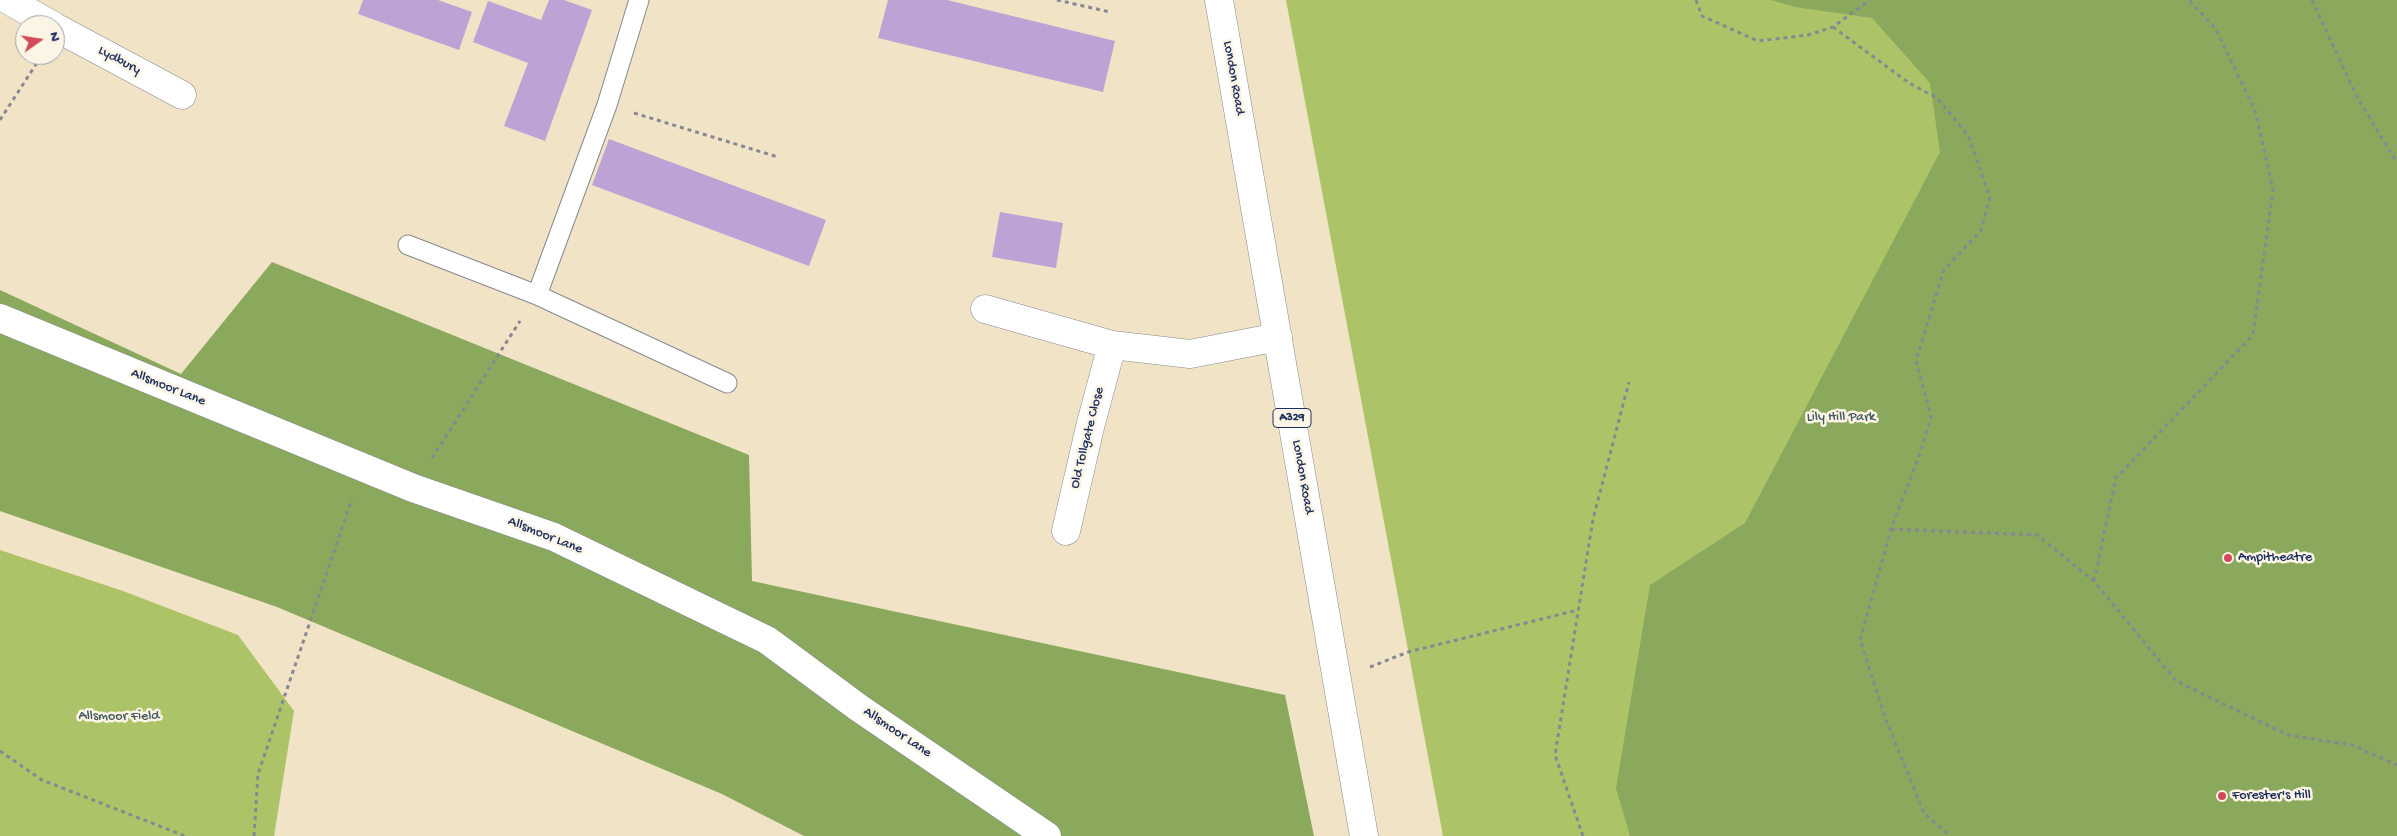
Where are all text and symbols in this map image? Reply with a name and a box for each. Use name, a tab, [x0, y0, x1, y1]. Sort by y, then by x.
north arrow	[15, 15, 65, 65]
text: N	[45, 30, 63, 43]
street label: London Road	[1218, 40, 1248, 116]
street label: Lydbury	[95, 43, 143, 79]
street label: Allsmoor Lane	[128, 365, 208, 411]
street label: Old Tollgate Close	[1067, 385, 1109, 491]
road number: A329	[1273, 408, 1311, 428]
park label: Lily Hill Park	[1807, 410, 1875, 426]
street label: London Road	[1287, 439, 1317, 515]
street label: Allsmoor Lane	[505, 513, 585, 559]
place label: Ampitheatre	[2238, 550, 2312, 566]
marker: Ampitheatre	[2222, 552, 2234, 564]
street label: Allsmoor Lane	[860, 704, 934, 762]
park label: Allsmoor Field	[78, 709, 160, 725]
place label: Forester's Hill	[2232, 788, 2311, 804]
marker: Forester's Hill	[2216, 790, 2228, 802]

